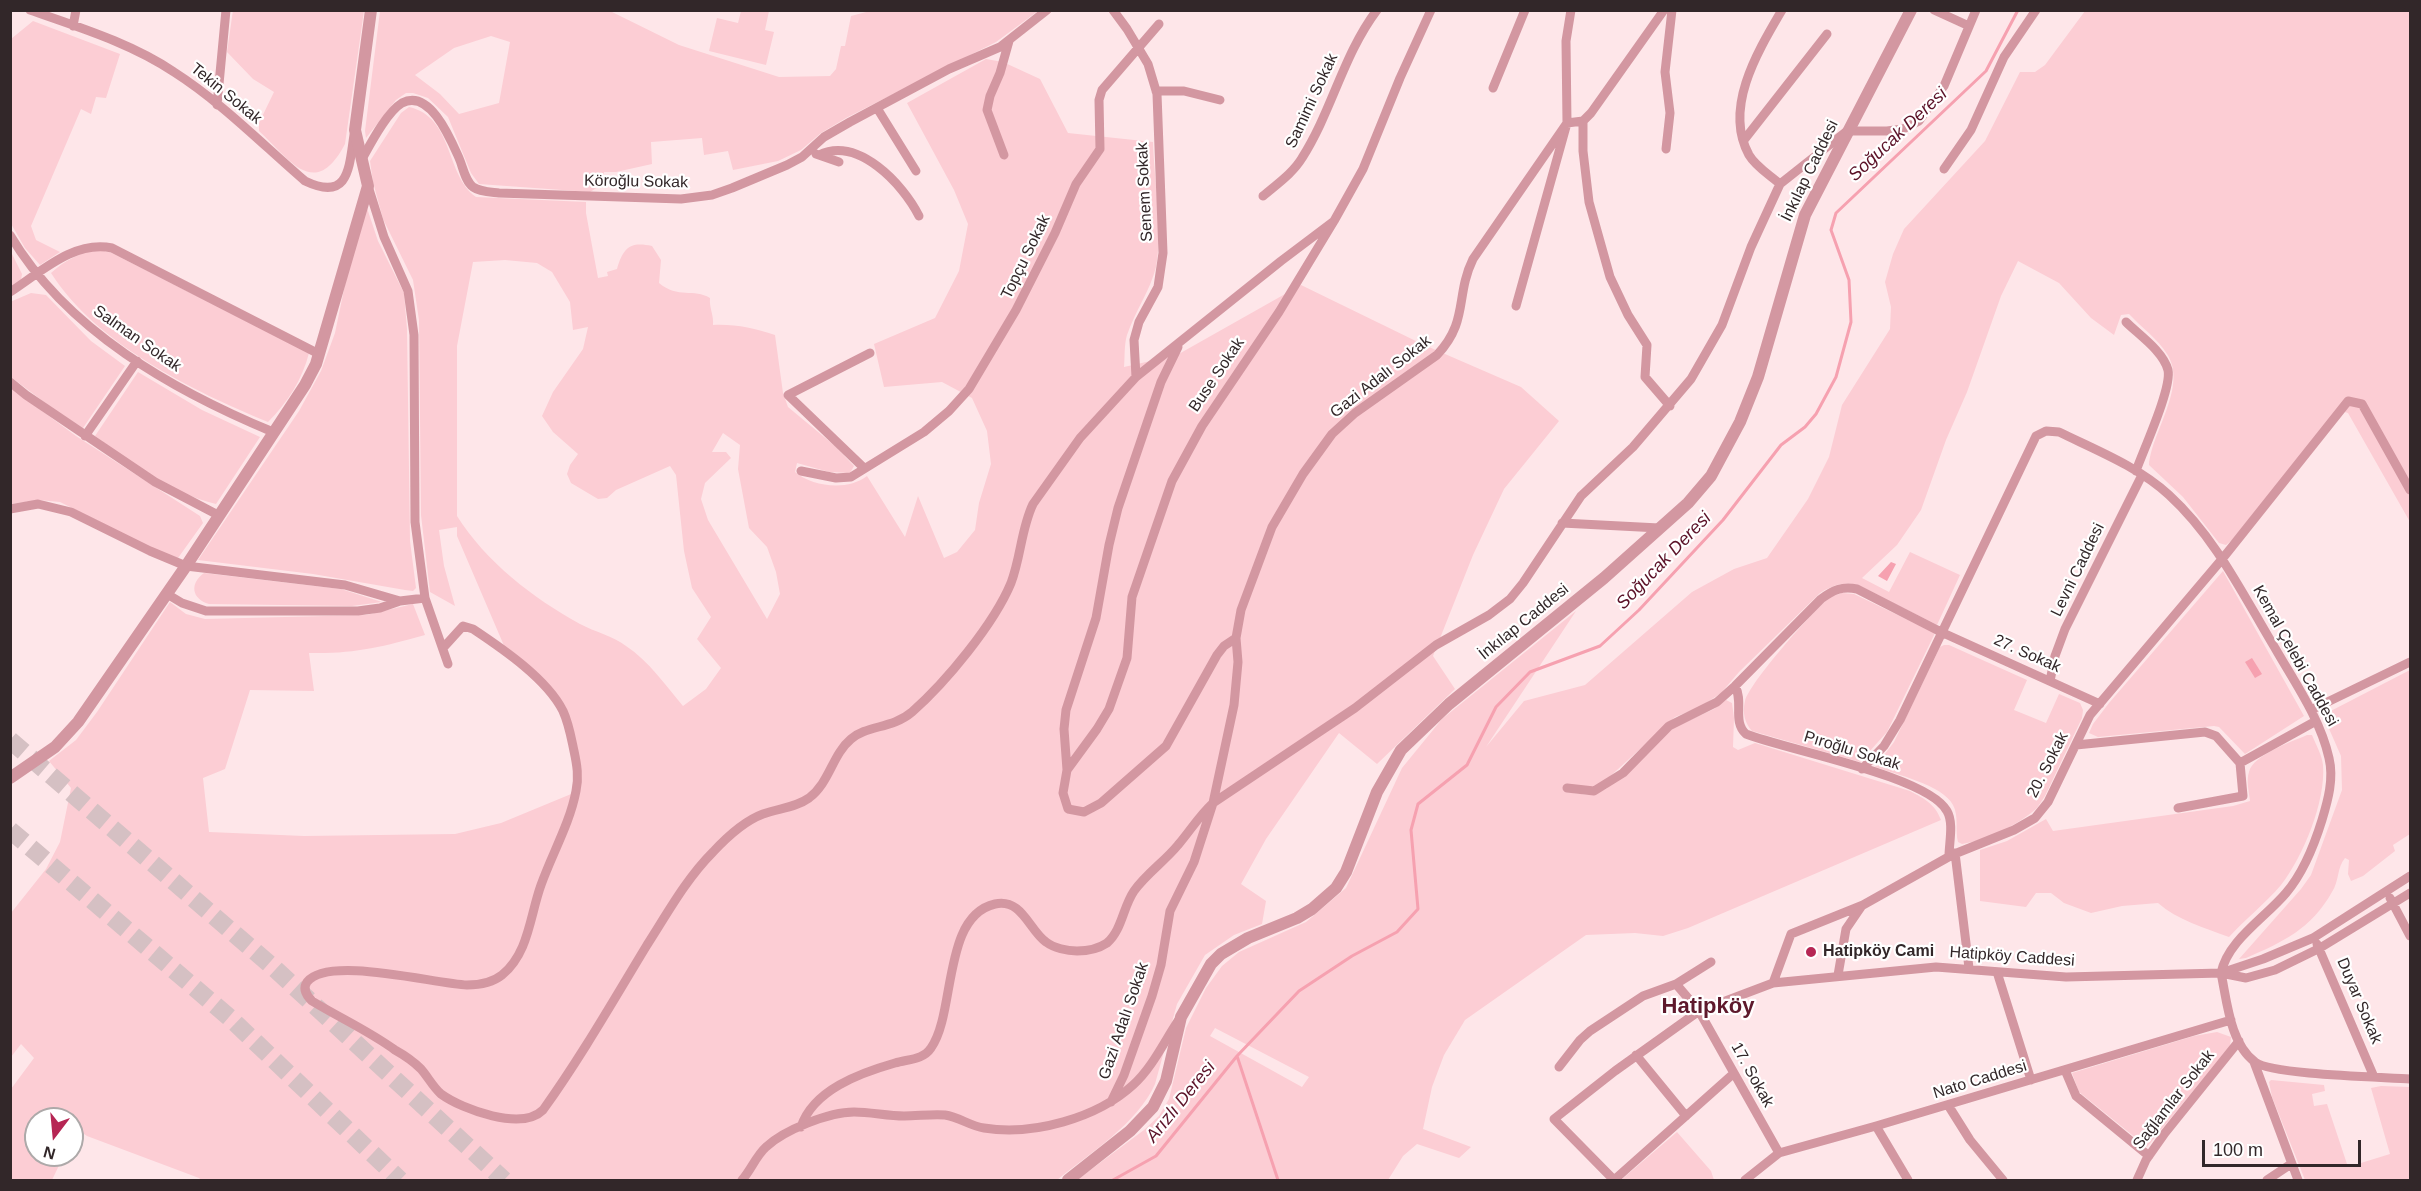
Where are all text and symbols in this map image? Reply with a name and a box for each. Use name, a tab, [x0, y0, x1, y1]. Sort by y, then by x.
street label: Samimi Sokak	[1282, 51, 1342, 151]
street label: Tekin Sokak	[186, 59, 266, 129]
water label: Soğucak Deresi	[1844, 84, 1952, 186]
street label: İnkılap Caddesi	[1777, 117, 1843, 225]
street label: Senem Sokak	[1133, 142, 1157, 242]
street label: Köroğlu Sokak	[584, 171, 688, 193]
street label: Topçu Sokak	[997, 212, 1055, 302]
street label: Salman Sokak	[89, 302, 185, 376]
street label: Gazi Adalı Sokak	[1327, 332, 1435, 422]
street label: Buse Sokak	[1185, 334, 1249, 416]
water label: Soğucak Deresi	[1612, 508, 1716, 614]
street label: Levni Caddesi	[2047, 520, 2109, 620]
street label: İnkılap Caddesi	[1475, 580, 1573, 664]
street label: Kemal Çelebi Caddesi	[2248, 582, 2342, 730]
street label: 27. Sokak	[1991, 631, 2063, 677]
street label: Pıroğlu Sokak	[1802, 727, 1902, 775]
street label: 20. Sokak	[2023, 729, 2073, 801]
place label: Hatipköy Cami	[1823, 942, 1934, 962]
street label: Hatipköy Caddesi	[1949, 943, 2075, 971]
marker: Hatipköy Cami	[1804, 945, 1818, 959]
street label: Duyar Sokak	[2332, 955, 2386, 1047]
street label: Gazi Adalı Sokak	[1095, 960, 1153, 1082]
district label: Hatipköy	[1662, 994, 1754, 1020]
street label: 17. Sokak	[1726, 1039, 1778, 1111]
street label: Sağlamlar Sokak	[2129, 1046, 2219, 1154]
water label: Arızlı Deresi	[1142, 1057, 1220, 1147]
street label: Nato Caddesi	[1931, 1057, 2029, 1103]
north arrow	[24, 1107, 84, 1167]
scale bar	[2205, 1128, 2364, 1166]
text: 100 m	[2213, 1140, 2263, 1160]
text: N	[42, 1143, 57, 1163]

